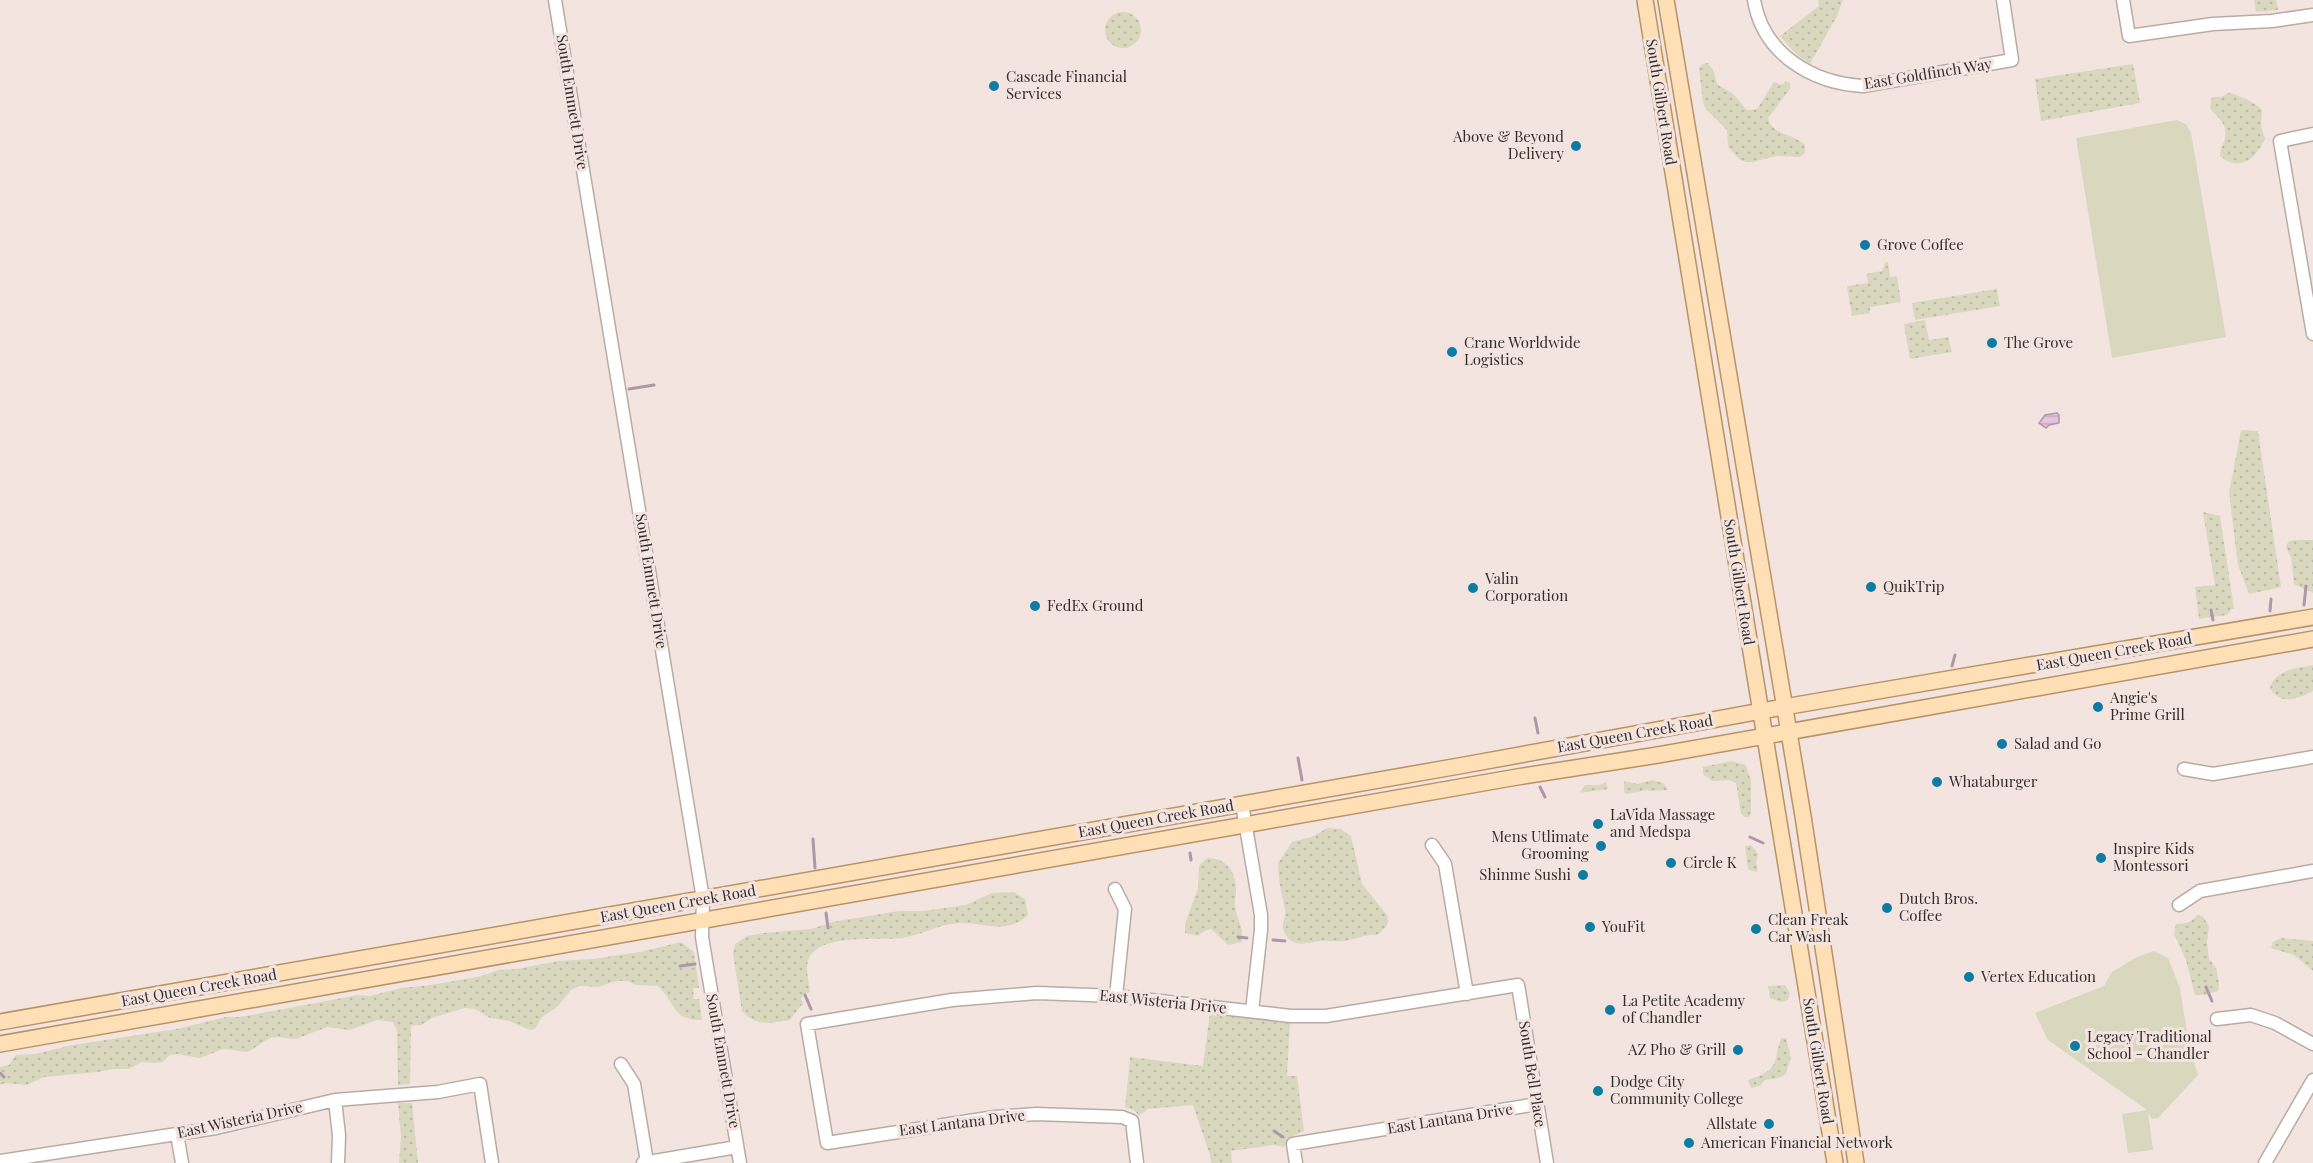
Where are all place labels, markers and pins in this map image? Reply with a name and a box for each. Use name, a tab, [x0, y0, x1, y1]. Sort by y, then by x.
place label: Cascade Financial Services	[1006, 66, 1127, 103]
marker: Cascade Financial Services	[987, 79, 1001, 93]
place label: Above & Beyond Delivery	[1452, 126, 1564, 163]
marker: Above & Beyond Delivery	[1569, 139, 1583, 153]
place label: Grove Coffee	[1877, 234, 1964, 254]
marker: Grove Coffee	[1858, 238, 1872, 252]
place label: Crane Worldwide Logistics	[1464, 332, 1581, 369]
place label: The Grove	[2004, 332, 2073, 352]
marker: The Grove	[1985, 336, 1999, 350]
marker: Crane Worldwide Logistics	[1445, 345, 1459, 359]
place label: Valin Corporation	[1484, 568, 1568, 605]
place label: QuikTrip	[1883, 576, 1945, 596]
marker: QuikTrip	[1864, 580, 1878, 594]
marker: Valin Corporation	[1466, 581, 1480, 595]
place label: FedEx Ground	[1047, 595, 1144, 615]
marker: FedEx Ground	[1028, 599, 1042, 613]
place label: Angie's Prime Grill	[2109, 687, 2185, 724]
marker: Angie's Prime Grill	[2091, 700, 2105, 714]
place label: Salad and Go	[2014, 733, 2101, 753]
marker: Salad and Go	[1995, 737, 2009, 751]
place label: Whataburger	[1948, 771, 2038, 791]
marker: Whataburger	[1930, 775, 1944, 789]
place label: LaVida Massage and Medspa	[1610, 804, 1715, 841]
marker: LaVida Massage and Medspa	[1591, 817, 1605, 831]
place label: Mens Utlimate Grooming	[1491, 826, 1589, 863]
place label: Inspire Kids Montessori	[2113, 838, 2194, 875]
marker: Mens Utlimate Grooming	[1594, 839, 1608, 853]
marker: Inspire Kids Montessori	[2094, 851, 2108, 865]
place label: Circle K	[1683, 852, 1737, 872]
marker: Circle K	[1664, 856, 1678, 870]
place label: Shinme Sushi	[1479, 864, 1572, 884]
marker: Shinme Sushi	[1576, 868, 1590, 882]
place label: Dutch Bros. Coffee	[1899, 888, 1978, 925]
marker: Dutch Bros. Coffee	[1880, 901, 1894, 915]
place label: Clean Freak Car Wash	[1768, 909, 1849, 946]
place label: YouFit	[1601, 916, 1646, 936]
marker: YouFit	[1583, 920, 1597, 934]
marker: Clean Freak Car Wash	[1749, 922, 1763, 936]
place label: Vertex Education	[1980, 966, 2096, 986]
marker: Vertex Education	[1962, 970, 1976, 984]
place label: La Petite Academy of Chandler	[1622, 990, 1746, 1027]
marker: La Petite Academy of Chandler	[1603, 1003, 1617, 1017]
place label: Legacy Traditional School - Chandler	[2087, 1026, 2212, 1063]
place label: AZ Pho & Grill	[1627, 1039, 1726, 1059]
marker: Legacy Traditional School - Chandler	[2068, 1039, 2082, 1053]
marker: AZ Pho & Grill	[1731, 1043, 1745, 1057]
place label: Dodge City Community College	[1610, 1071, 1743, 1108]
marker: Dodge City Community College	[1591, 1084, 1605, 1098]
place label: Allstate	[1706, 1113, 1757, 1133]
marker: Allstate	[1762, 1117, 1776, 1131]
place label: American Financial Network	[1700, 1132, 1894, 1152]
marker: American Financial Network	[1682, 1136, 1696, 1150]

